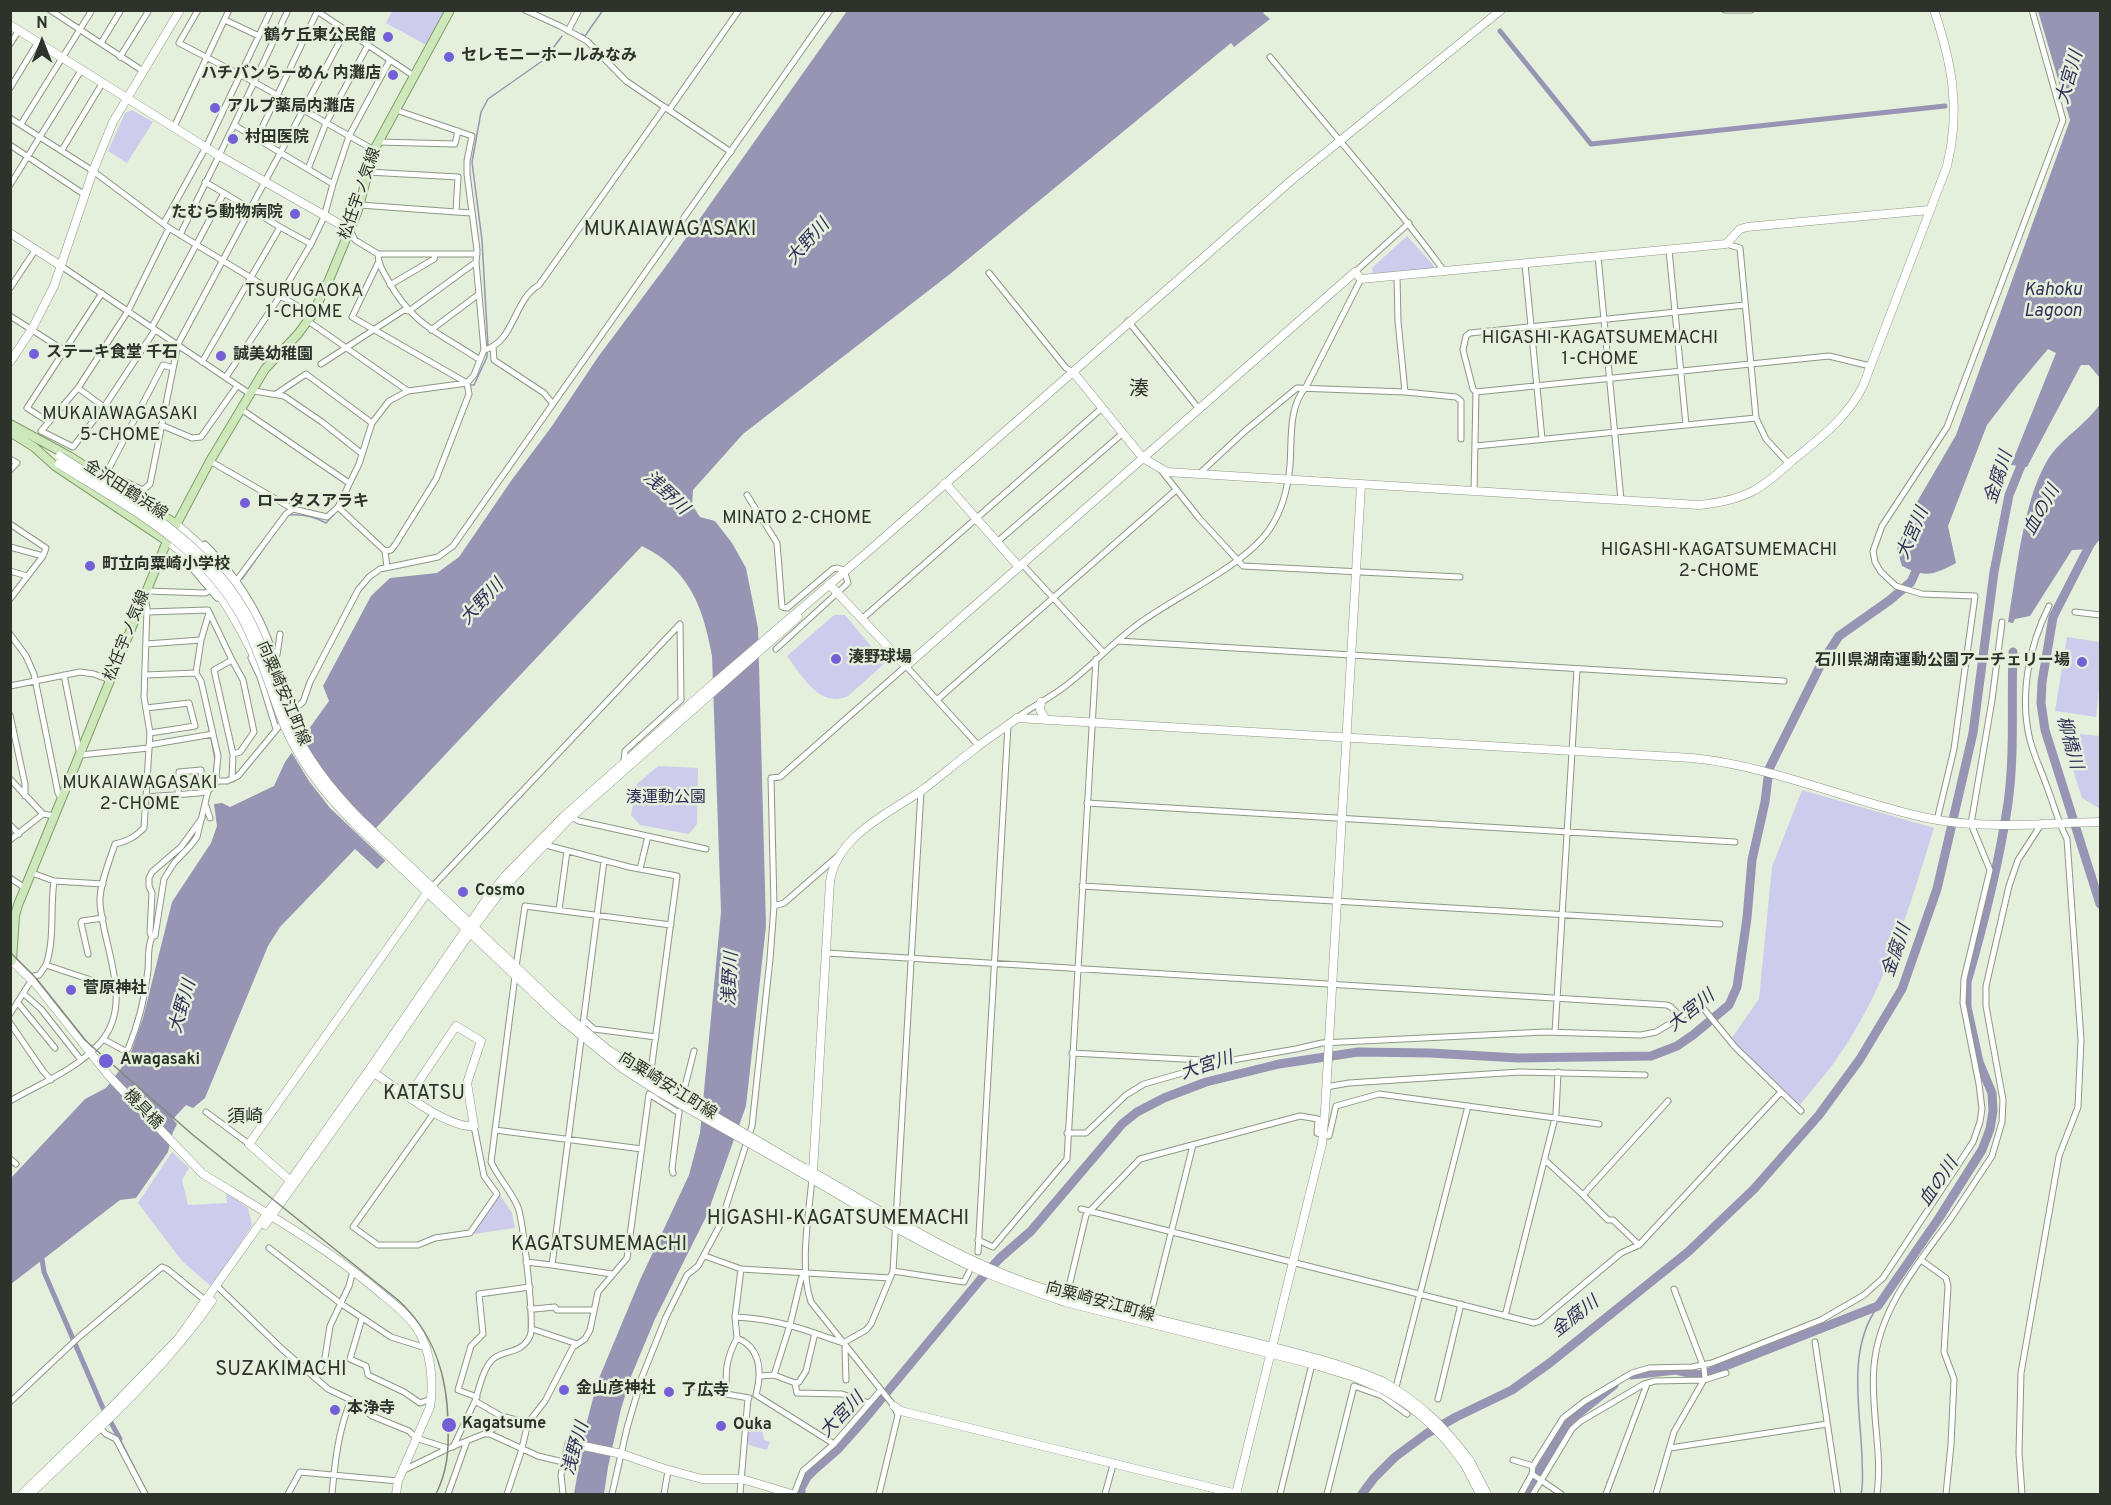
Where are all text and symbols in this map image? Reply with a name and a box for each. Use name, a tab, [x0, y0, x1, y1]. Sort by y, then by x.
north arrow	[12, 12, 72, 72]
text: N	[36, 14, 48, 34]
place label: 鶴ケ丘東公民館	[264, 27, 376, 47]
marker: 鶴ケ丘東公民館	[381, 30, 395, 44]
place label: セレモニーホールみなみ	[461, 47, 637, 67]
water label: 大宮川	[2053, 49, 2089, 107]
marker: セレモニーホールみなみ	[442, 50, 456, 64]
place label: ハチバンらーめん 内灘店	[201, 65, 381, 85]
marker: ハチバンらーめん 内灘店	[386, 68, 400, 82]
place label: アルプ薬局内灘店	[227, 98, 355, 118]
marker: アルプ薬局内灘店	[208, 101, 222, 115]
place label: 村田医院	[245, 129, 309, 149]
marker: 村田医院	[226, 132, 240, 146]
street label: 松任宇ノ気線	[336, 145, 386, 243]
place label: たむら動物病院	[171, 204, 283, 224]
marker: たむら動物病院	[288, 207, 302, 221]
water label: 大野川	[783, 216, 835, 270]
district label: MUKAIAWAGASAKI	[573, 219, 767, 243]
water label: Kahoku Lagoon	[2024, 280, 2082, 322]
district label: TSURUGAOKA 1-CHOME	[237, 281, 371, 324]
district label: HIGASHI-KAGATSUMEMACHI 1-CHOME	[1465, 328, 1735, 370]
place label: ステーキ食堂 千石	[46, 344, 178, 364]
place label: 誠美幼稚園	[233, 346, 313, 366]
marker: ステーキ食堂 千石	[27, 347, 41, 361]
marker: 誠美幼稚園	[214, 349, 228, 363]
district label: 湊	[1129, 379, 1149, 403]
district label: MUKAIAWAGASAKI 5-CHOME	[32, 404, 208, 446]
water label: 金腐川	[1981, 449, 2019, 507]
street label: 金沢田鶴浜線	[80, 457, 170, 525]
water label: 浅野川	[638, 468, 692, 520]
water label: 血の川	[2020, 482, 2066, 540]
place label: ロータスアラキ	[257, 493, 369, 513]
marker: ロータスアラキ	[238, 496, 252, 510]
water label: 大宮川	[1894, 505, 1934, 563]
district label: MINATO 2-CHOME	[712, 508, 882, 530]
district label: HIGASHI-KAGATSUMEMACHI 2-CHOME	[1584, 540, 1854, 582]
place label: 町立向粟崎小学校	[102, 556, 230, 576]
marker: 町立向粟崎小学校	[83, 559, 97, 573]
water label: 大野川	[457, 576, 509, 630]
street label: 松任宇ノ気線	[101, 588, 155, 684]
street label: 向粟崎安江町線	[251, 639, 313, 749]
place label: 湊野球場	[848, 649, 912, 669]
marker: 湊野球場	[829, 652, 843, 666]
place label: 石川県湖南運動公園アーチェリー場	[1815, 652, 2070, 672]
marker: 石川県湖南運動公園アーチェリー場	[2075, 655, 2089, 669]
water label: 柳橋川	[2051, 714, 2085, 772]
district label: MUKAIAWAGASAKI 2-CHOME	[52, 773, 228, 816]
park label: 湊運動公園	[626, 789, 706, 809]
place label: Cosmo	[475, 882, 525, 902]
marker: Cosmo	[456, 885, 470, 899]
water label: 金腐川	[1879, 922, 1917, 980]
water label: 浅野川	[720, 951, 744, 1007]
water label: 大野川	[166, 978, 202, 1036]
place label: 菅原神社	[83, 980, 147, 1000]
marker: 菅原神社	[64, 983, 78, 997]
water label: 大宮川	[1664, 987, 1720, 1037]
water label: 大宮川	[1178, 1048, 1236, 1086]
street label: 向粟崎安江町線	[614, 1049, 720, 1125]
place label: Awagasaki	[120, 1051, 200, 1071]
marker: Awagasaki	[97, 1052, 115, 1070]
district label: KATATSU	[378, 1083, 470, 1107]
street label: 機具橋	[118, 1086, 166, 1134]
district label: 須崎	[227, 1107, 263, 1129]
water label: 血の川	[1916, 1155, 1964, 1211]
district label: HIGASHI-KAGATSUMEMACHI	[690, 1208, 986, 1232]
district label: KAGATSUMEMACHI	[500, 1234, 698, 1258]
street label: 向粟崎安江町線	[1043, 1279, 1157, 1327]
water label: 金腐川	[1548, 1293, 1604, 1343]
district label: SUZAKIMACHI	[207, 1359, 355, 1383]
place label: 金山彦神社	[576, 1380, 656, 1400]
place label: 了広寺	[681, 1382, 729, 1402]
marker: 金山彦神社	[557, 1383, 571, 1397]
marker: 了広寺	[662, 1385, 676, 1399]
water label: 大宮川	[816, 1389, 870, 1443]
place label: 本浄寺	[347, 1400, 395, 1420]
marker: 本浄寺	[328, 1403, 342, 1417]
place label: Kagatsume	[462, 1415, 546, 1435]
marker: Kagatsume	[440, 1416, 458, 1434]
place label: Ouka	[733, 1416, 772, 1436]
marker: Ouka	[714, 1419, 728, 1433]
water label: 浅野川	[559, 1420, 595, 1478]

